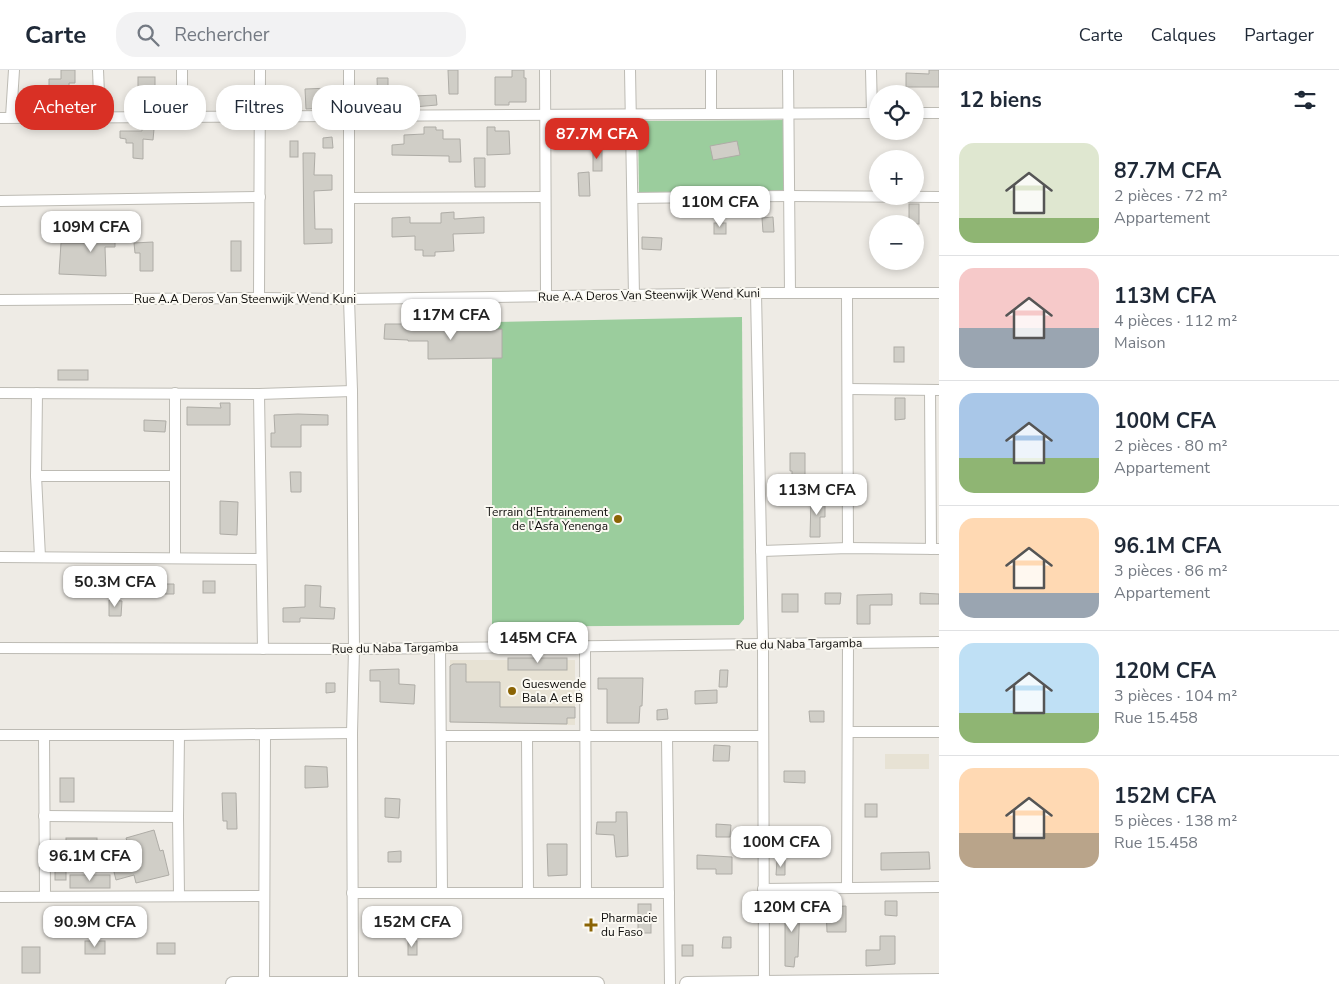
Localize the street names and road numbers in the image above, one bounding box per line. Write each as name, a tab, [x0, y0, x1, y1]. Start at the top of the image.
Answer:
street label: Rue A.A Deros Van Steenwijk Wend Kuni	[538, 285, 760, 305]
street label: Rue A.A Deros Van Steenwijk Wend Kuni	[134, 291, 356, 307]
street label: Rue du Naba Targamba	[736, 635, 862, 653]
street label: Rue du Naba Targamba	[332, 639, 458, 657]

